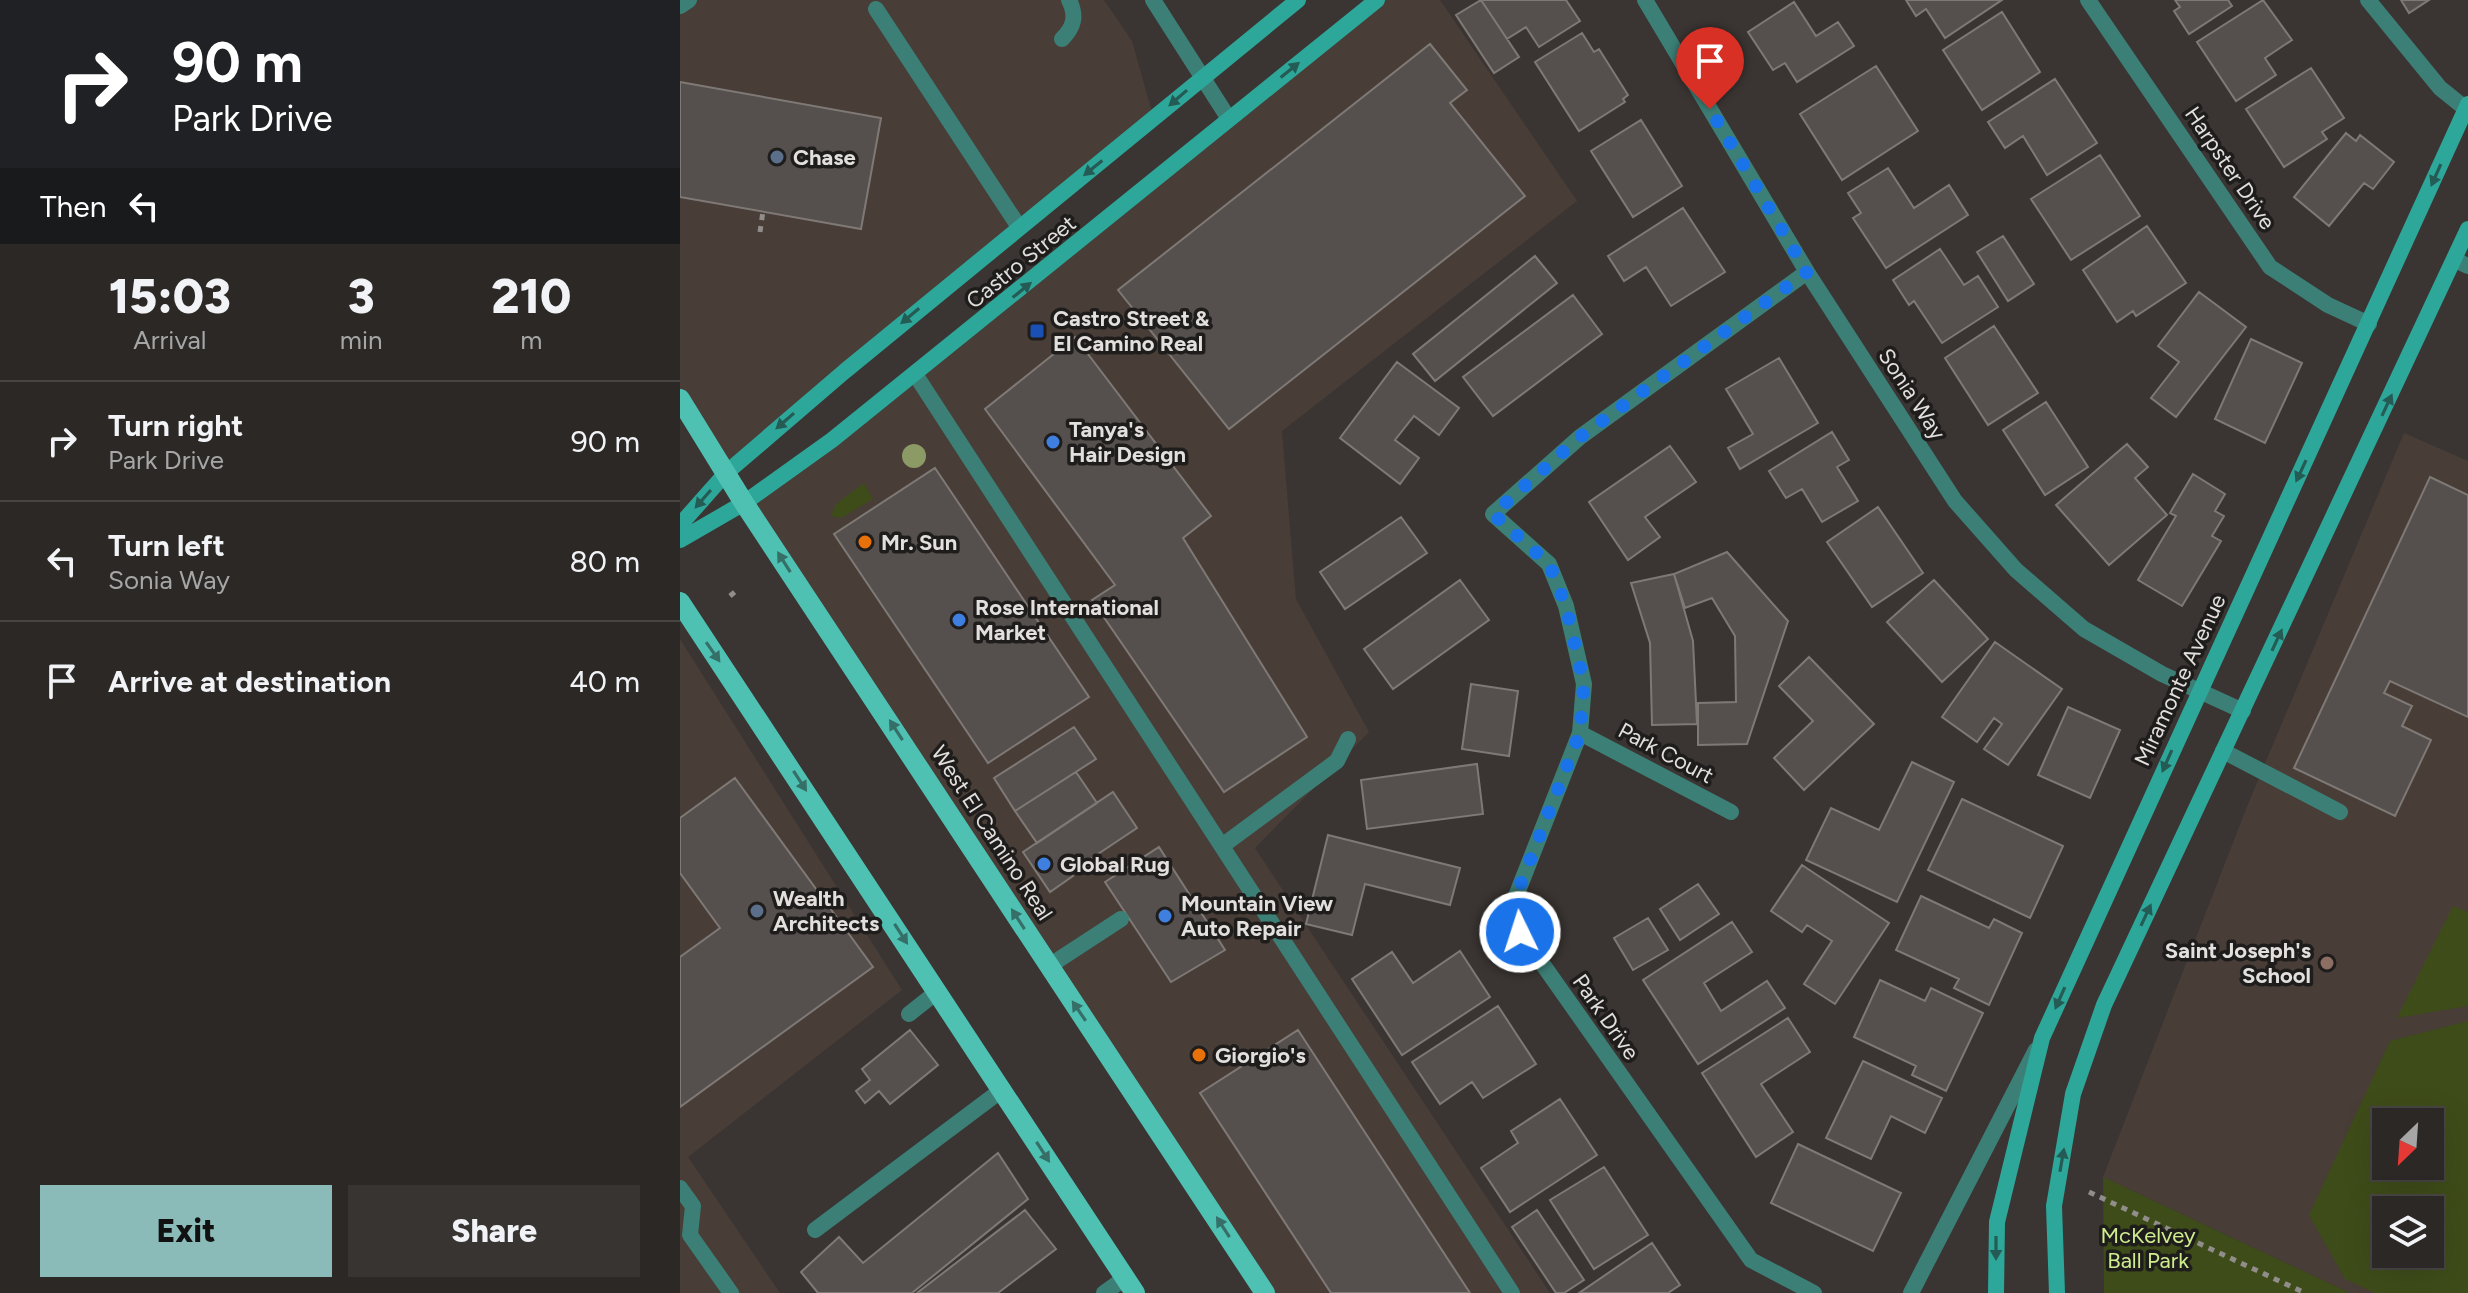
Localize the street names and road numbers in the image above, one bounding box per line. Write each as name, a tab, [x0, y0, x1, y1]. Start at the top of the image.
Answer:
street label: Harpster Drive	[2179, 101, 2281, 235]
street label: Castro Street	[961, 210, 1081, 314]
street label: Sonia Way	[1873, 343, 1952, 445]
street label: Miramonte Avenue	[2128, 590, 2232, 770]
street label: Park Court	[1614, 717, 1718, 789]
street label: West El Camino Real	[925, 741, 1059, 925]
street label: Park Drive	[1567, 969, 1645, 1065]

